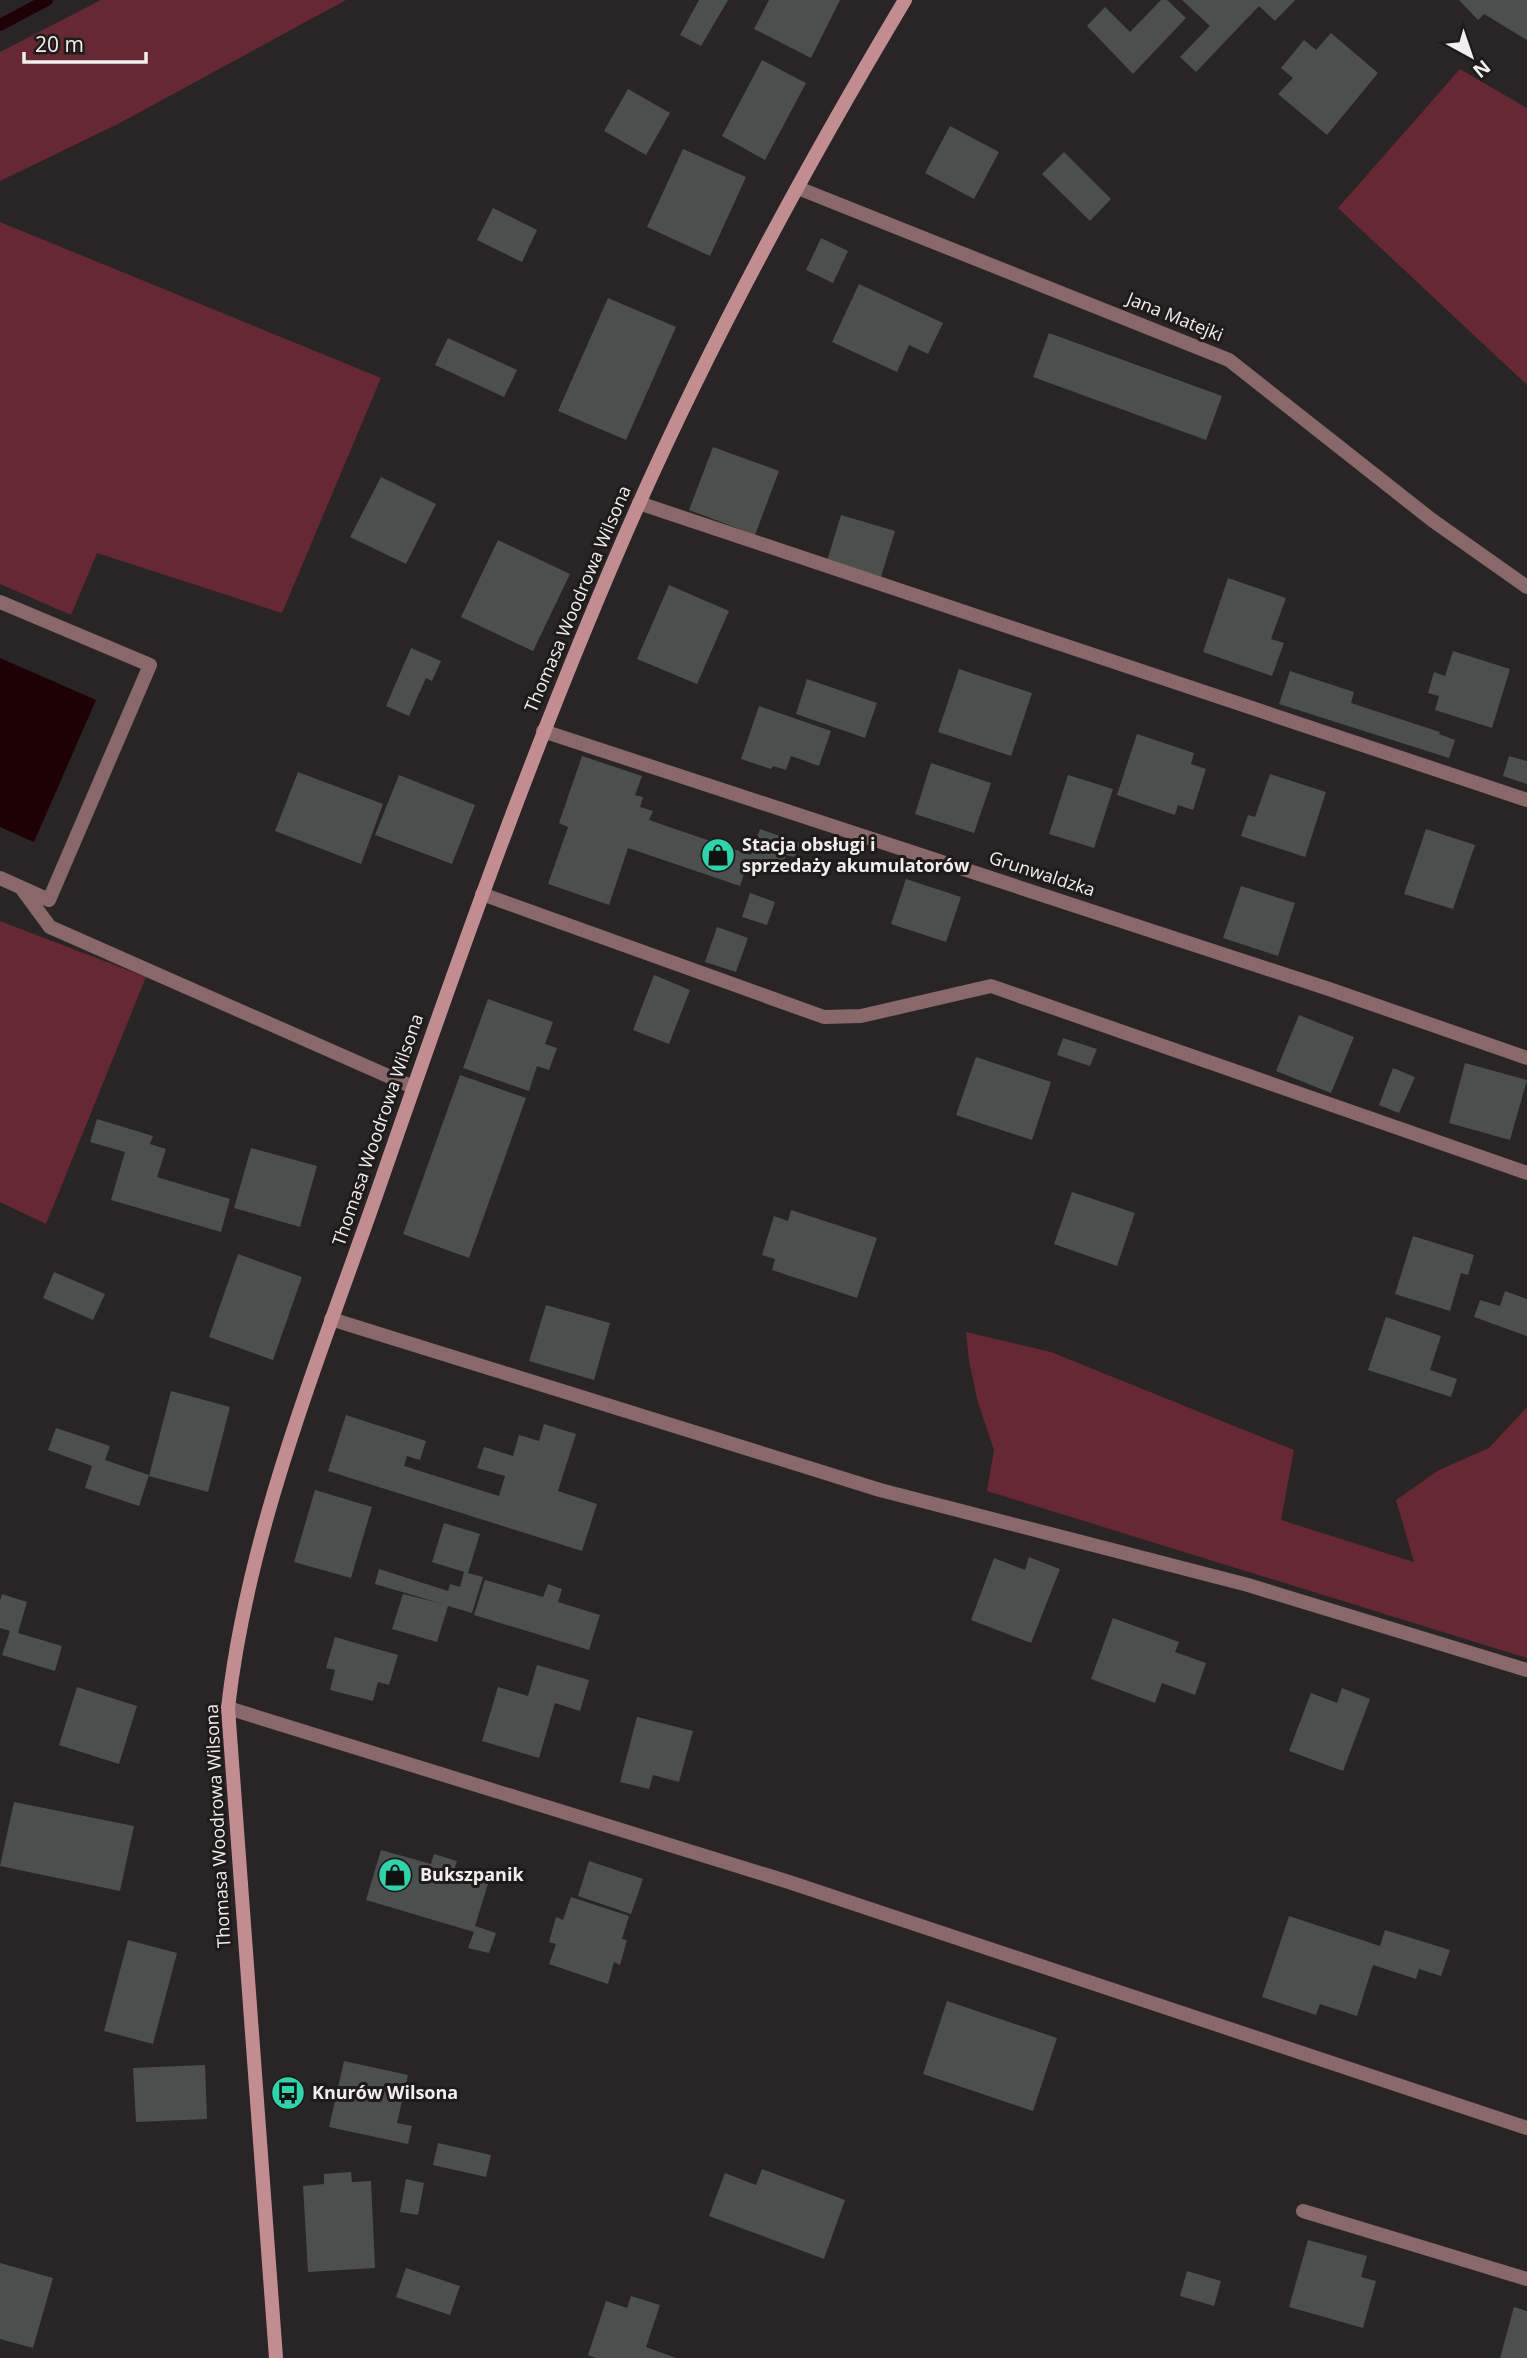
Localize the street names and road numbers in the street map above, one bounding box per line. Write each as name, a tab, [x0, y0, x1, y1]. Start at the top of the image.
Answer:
street label: Jana Matejki	[1122, 285, 1227, 346]
street label: Thomasa Woodrowa Wilsona	[518, 482, 636, 716]
street label: Grunwaldzka	[986, 845, 1098, 901]
street label: Thomasa Woodrowa Wilsona	[326, 1010, 428, 1249]
street label: Thomasa Woodrowa Wilsona	[199, 1704, 235, 1948]

